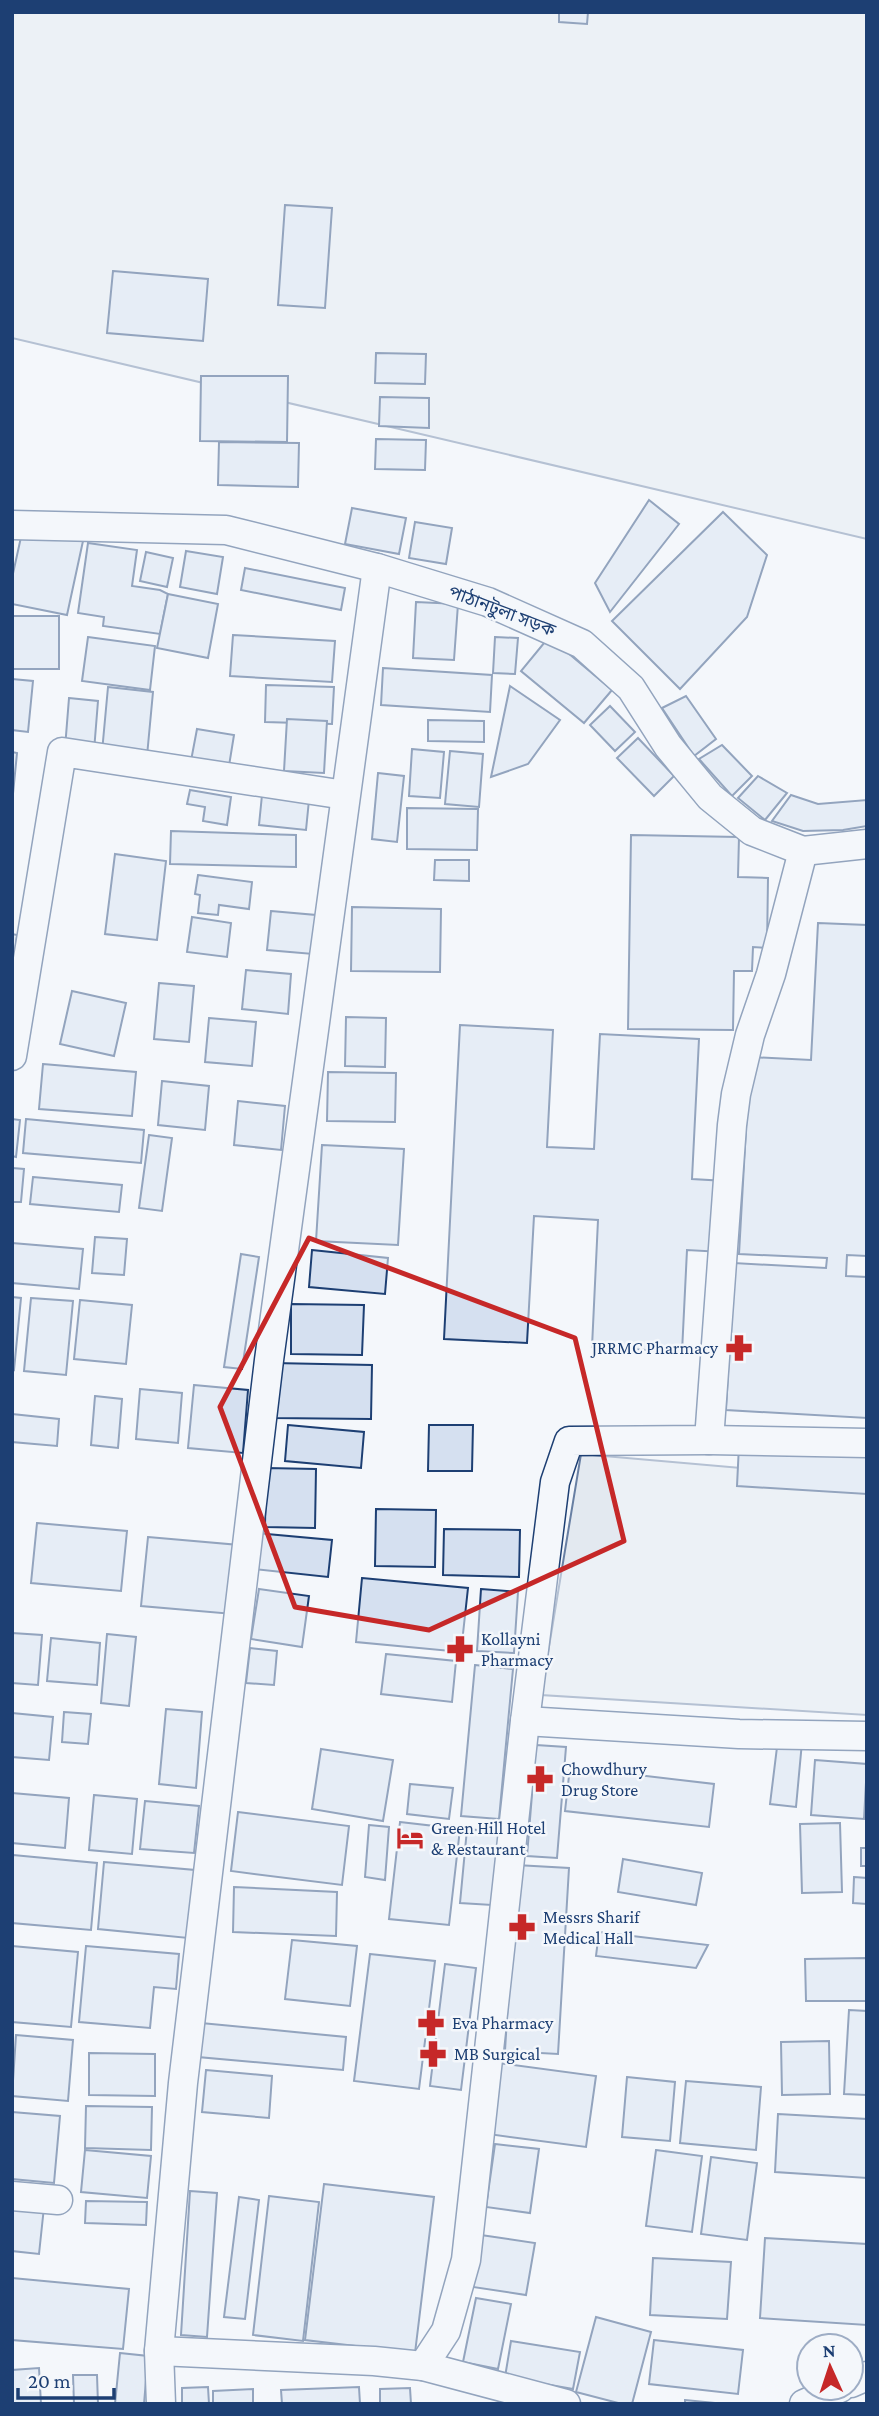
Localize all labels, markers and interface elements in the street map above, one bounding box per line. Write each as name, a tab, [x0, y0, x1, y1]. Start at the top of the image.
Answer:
street label: পাঠানটুলা সড়ক	[445, 581, 559, 642]
pharmacy icon: JRRMC Pharmacy	[724, 1333, 754, 1363]
place label: JRRMC Pharmacy	[590, 1338, 719, 1358]
place label: Kollayni Pharmacy	[481, 1629, 554, 1670]
pharmacy icon: Kollayni Pharmacy	[445, 1634, 475, 1664]
place label: Chowdhury Drug Store	[561, 1759, 647, 1800]
pharmacy icon: Chowdhury Drug Store	[525, 1764, 555, 1794]
place label: Green Hill Hotel & Restaurant	[431, 1818, 546, 1859]
hotel icon: Green Hill Hotel & Restaurant	[395, 1823, 425, 1853]
place label: Messrs Sharif Medical Hall	[543, 1907, 641, 1948]
pharmacy icon: Messrs Sharif Medical Hall	[507, 1912, 537, 1942]
pharmacy icon: Eva Pharmacy	[416, 2008, 446, 2038]
place label: Eva Pharmacy	[452, 2013, 554, 2033]
pharmacy icon: MB Surgical	[418, 2039, 448, 2069]
place label: MB Surgical	[454, 2044, 540, 2064]
north arrow	[795, 2332, 865, 2402]
text: N	[822, 2340, 836, 2361]
scale bar	[18, 2356, 114, 2400]
text: 20 m	[28, 2369, 71, 2393]

